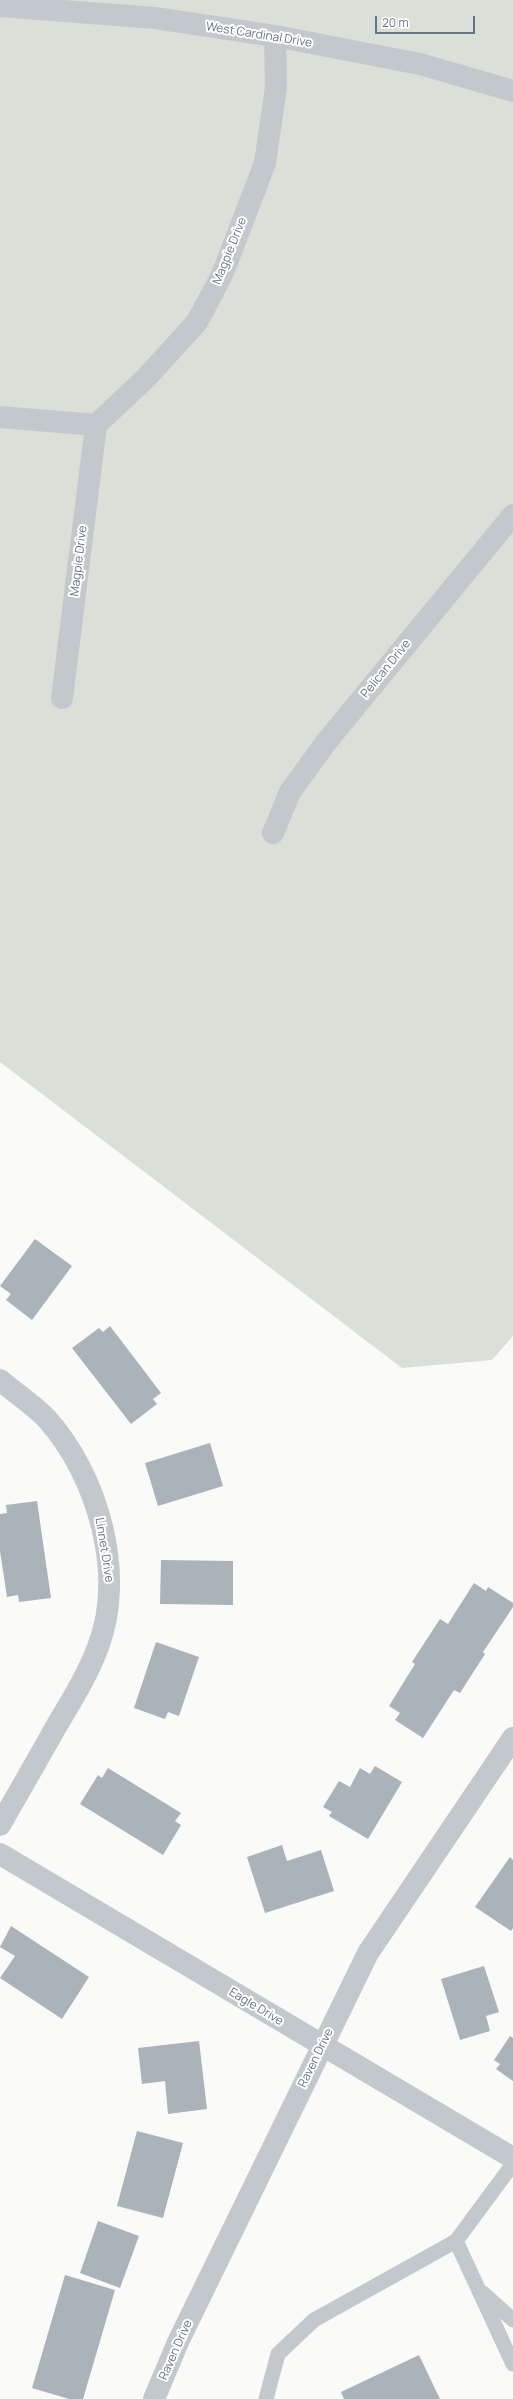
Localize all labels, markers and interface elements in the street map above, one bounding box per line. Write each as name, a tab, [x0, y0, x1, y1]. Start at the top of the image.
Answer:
scale bar	[377, 8, 477, 34]
text: 20 m	[382, 14, 409, 31]
street label: West Cardinal Drive	[205, 19, 313, 51]
street label: Magpie Drive	[210, 215, 250, 287]
street label: Magpie Drive	[68, 525, 90, 597]
street label: Pelican Drive	[358, 637, 414, 701]
street label: Linnet Drive	[92, 1517, 116, 1583]
street label: Eagle Drive	[226, 1985, 286, 2029]
street label: Raven Drive	[295, 2026, 337, 2090]
street label: Raven Drive	[156, 2318, 196, 2382]

